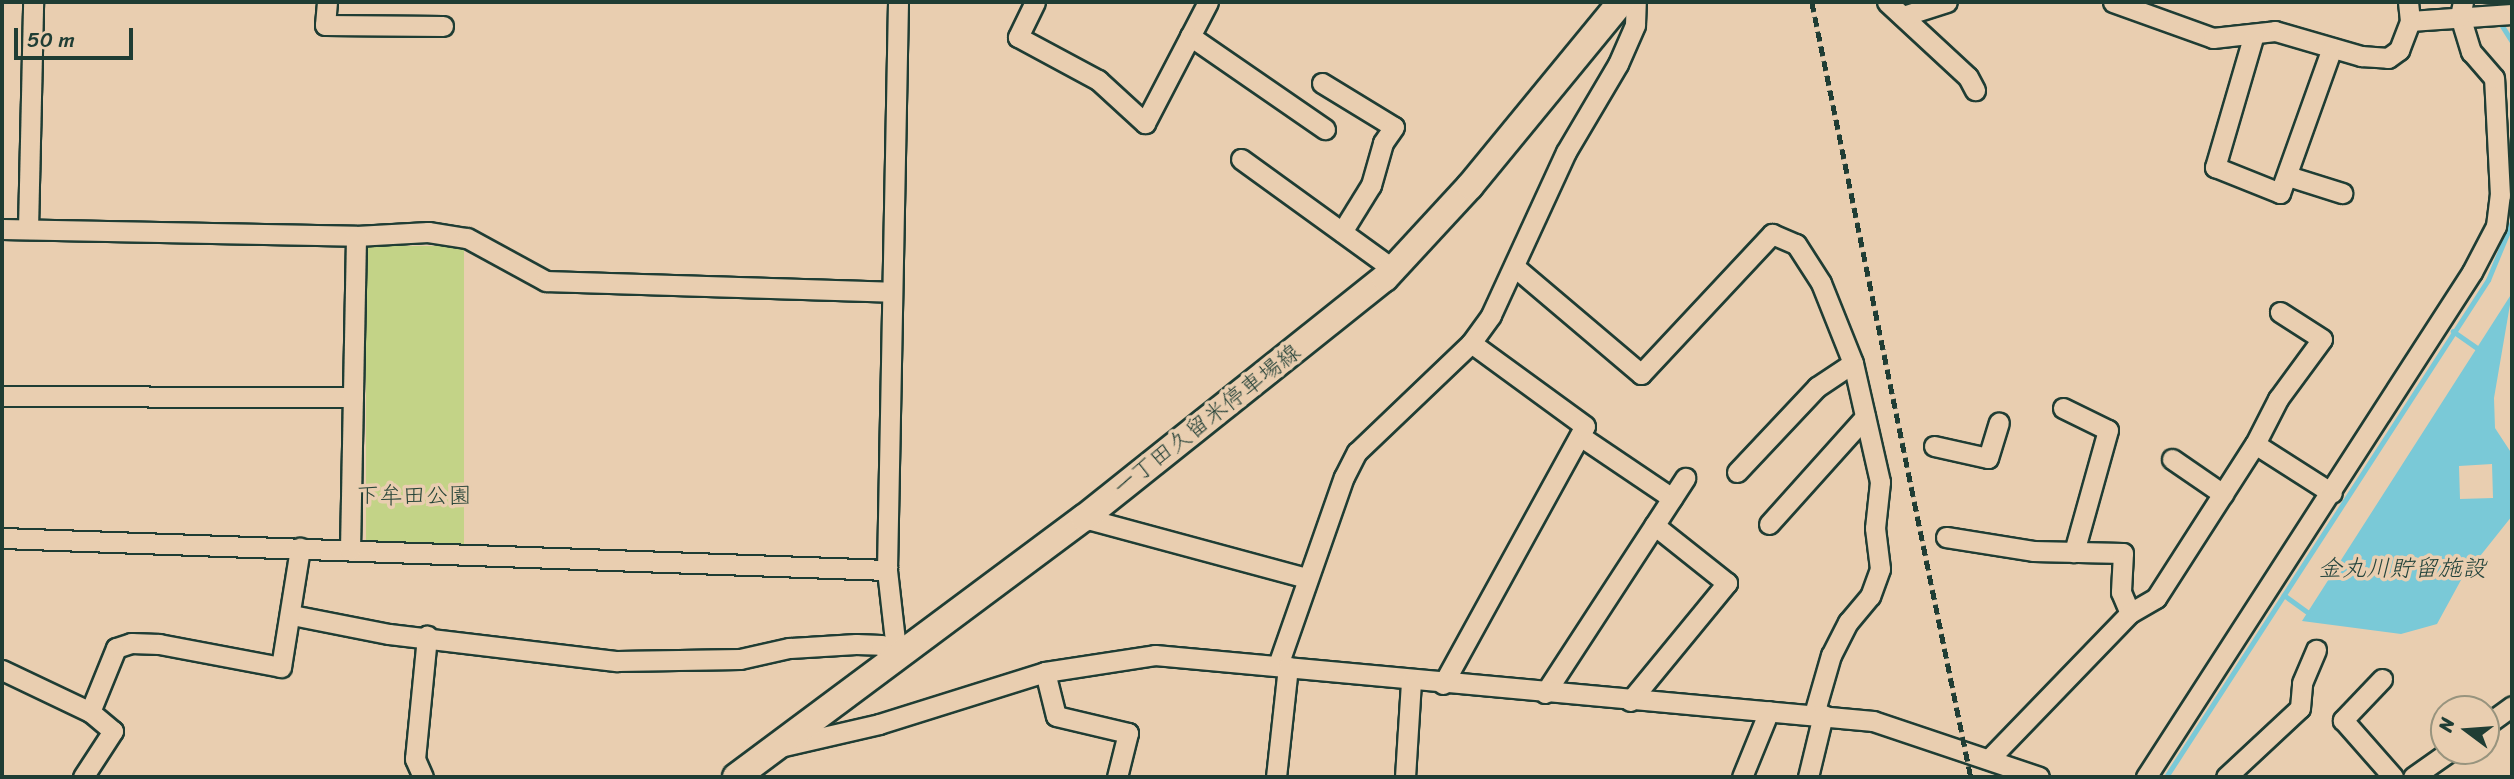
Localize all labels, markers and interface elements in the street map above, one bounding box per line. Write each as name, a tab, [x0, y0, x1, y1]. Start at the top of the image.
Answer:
scale bar	[18, 14, 136, 58]
text: 50 m	[27, 21, 75, 59]
street label: 一丁田久留米停車場線	[1108, 338, 1306, 502]
park label: 下牟田公園	[357, 482, 471, 510]
water label: 金丸川貯留施設	[2318, 555, 2486, 583]
north arrow	[2430, 695, 2500, 765]
text: N	[2429, 714, 2464, 736]

